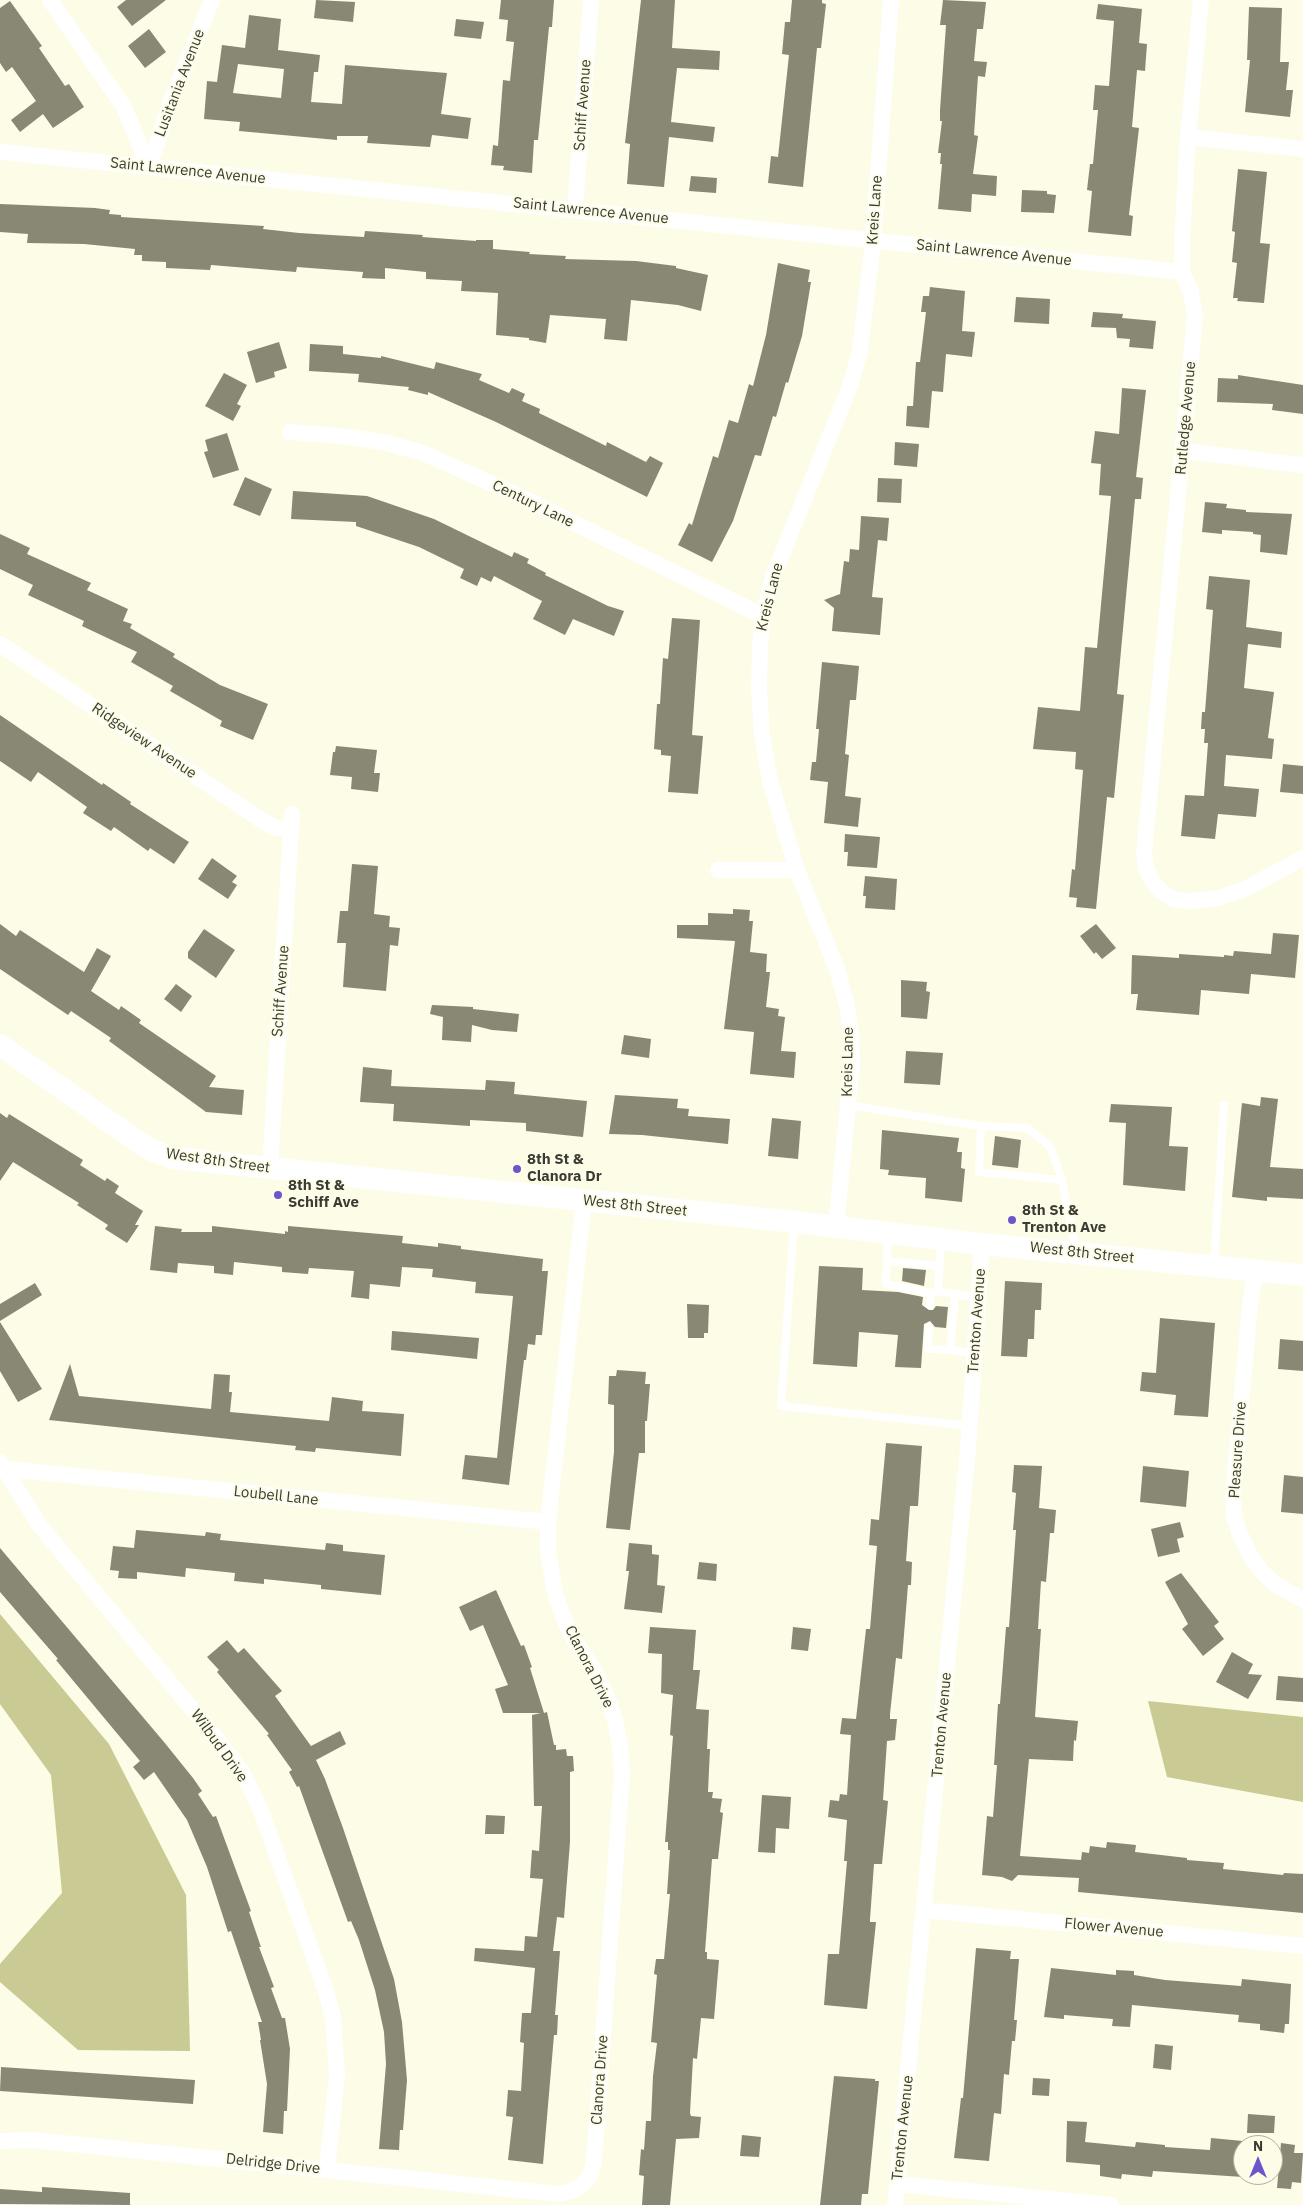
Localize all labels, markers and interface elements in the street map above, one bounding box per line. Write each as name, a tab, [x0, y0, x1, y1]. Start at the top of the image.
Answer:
street label: Lusitania Avenue	[151, 27, 209, 139]
street label: Schiff Avenue	[571, 59, 595, 151]
street label: Saint Lawrence Avenue	[109, 154, 267, 188]
street label: Kreis Lane	[864, 175, 886, 245]
street label: Saint Lawrence Avenue	[512, 194, 670, 228]
street label: Saint Lawrence Avenue	[915, 236, 1073, 270]
street label: Rutledge Avenue	[1172, 360, 1200, 476]
street label: Century Lane	[489, 476, 577, 532]
street label: Kreis Lane	[753, 561, 787, 633]
street label: Ridgeview Avenue	[88, 699, 200, 783]
street label: Schiff Avenue	[269, 945, 293, 1037]
street label: Kreis Lane	[838, 1027, 858, 1097]
street label: West 8th Street	[165, 1145, 271, 1177]
place label: 8th St & Clanora Dr	[527, 1151, 602, 1186]
marker: 8th St & Clanora Dr	[511, 1163, 523, 1175]
place label: 8th St & Schiff Ave	[288, 1177, 359, 1212]
marker: 8th St & Schiff Ave	[272, 1189, 284, 1201]
street label: West 8th Street	[582, 1192, 688, 1220]
place label: 8th St & Trenton Ave	[1022, 1202, 1106, 1237]
marker: 8th St & Trenton Ave	[1006, 1214, 1018, 1226]
street label: West 8th Street	[1029, 1239, 1135, 1267]
street label: Trenton Avenue	[964, 1268, 990, 1374]
street label: Pleasure Drive	[1226, 1401, 1250, 1499]
street label: Loubell Lane	[233, 1483, 319, 1509]
street label: Clanora Drive	[561, 1623, 617, 1711]
street label: Trenton Avenue	[928, 1671, 956, 1779]
street label: Wilbud Drive	[187, 1706, 251, 1786]
street label: Flower Avenue	[1064, 1915, 1164, 1941]
street label: Clanora Drive	[588, 2034, 612, 2126]
street label: Trenton Avenue	[889, 2074, 917, 2182]
north arrow	[1233, 2135, 1283, 2185]
text: N	[1253, 2137, 1263, 2155]
street label: Delridge Drive	[225, 2150, 321, 2178]

